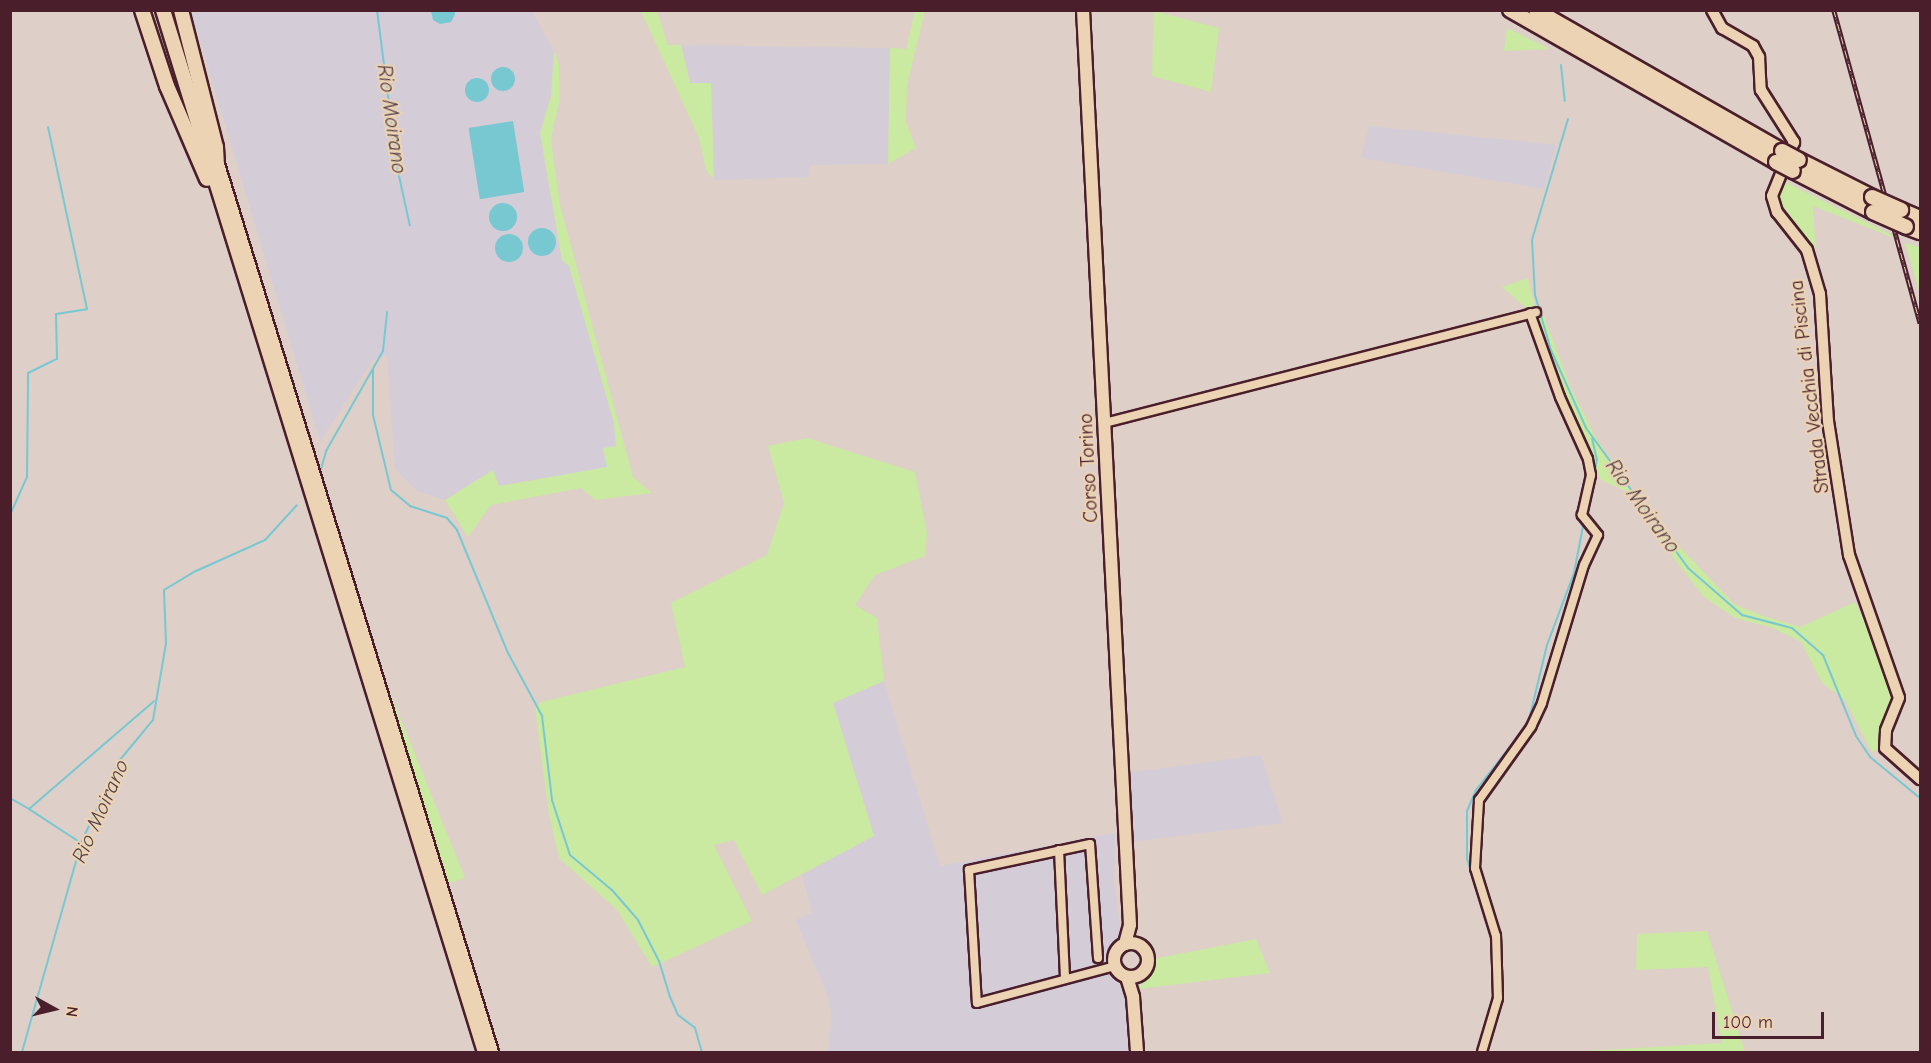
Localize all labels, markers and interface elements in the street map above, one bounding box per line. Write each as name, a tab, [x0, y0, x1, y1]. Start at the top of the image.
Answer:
water label: Rio Moirano	[372, 63, 412, 175]
street label: Strada Vecchia di Piscina	[1784, 279, 1834, 495]
street label: Corso Torino	[1073, 413, 1103, 523]
water label: Rio Moirano	[1600, 454, 1686, 558]
water label: Rio Moirano	[66, 756, 134, 866]
north arrow	[24, 979, 84, 1039]
scale bar	[1715, 1000, 1828, 1038]
text: N	[62, 1005, 81, 1018]
text: 100 m	[1723, 1012, 1773, 1033]

